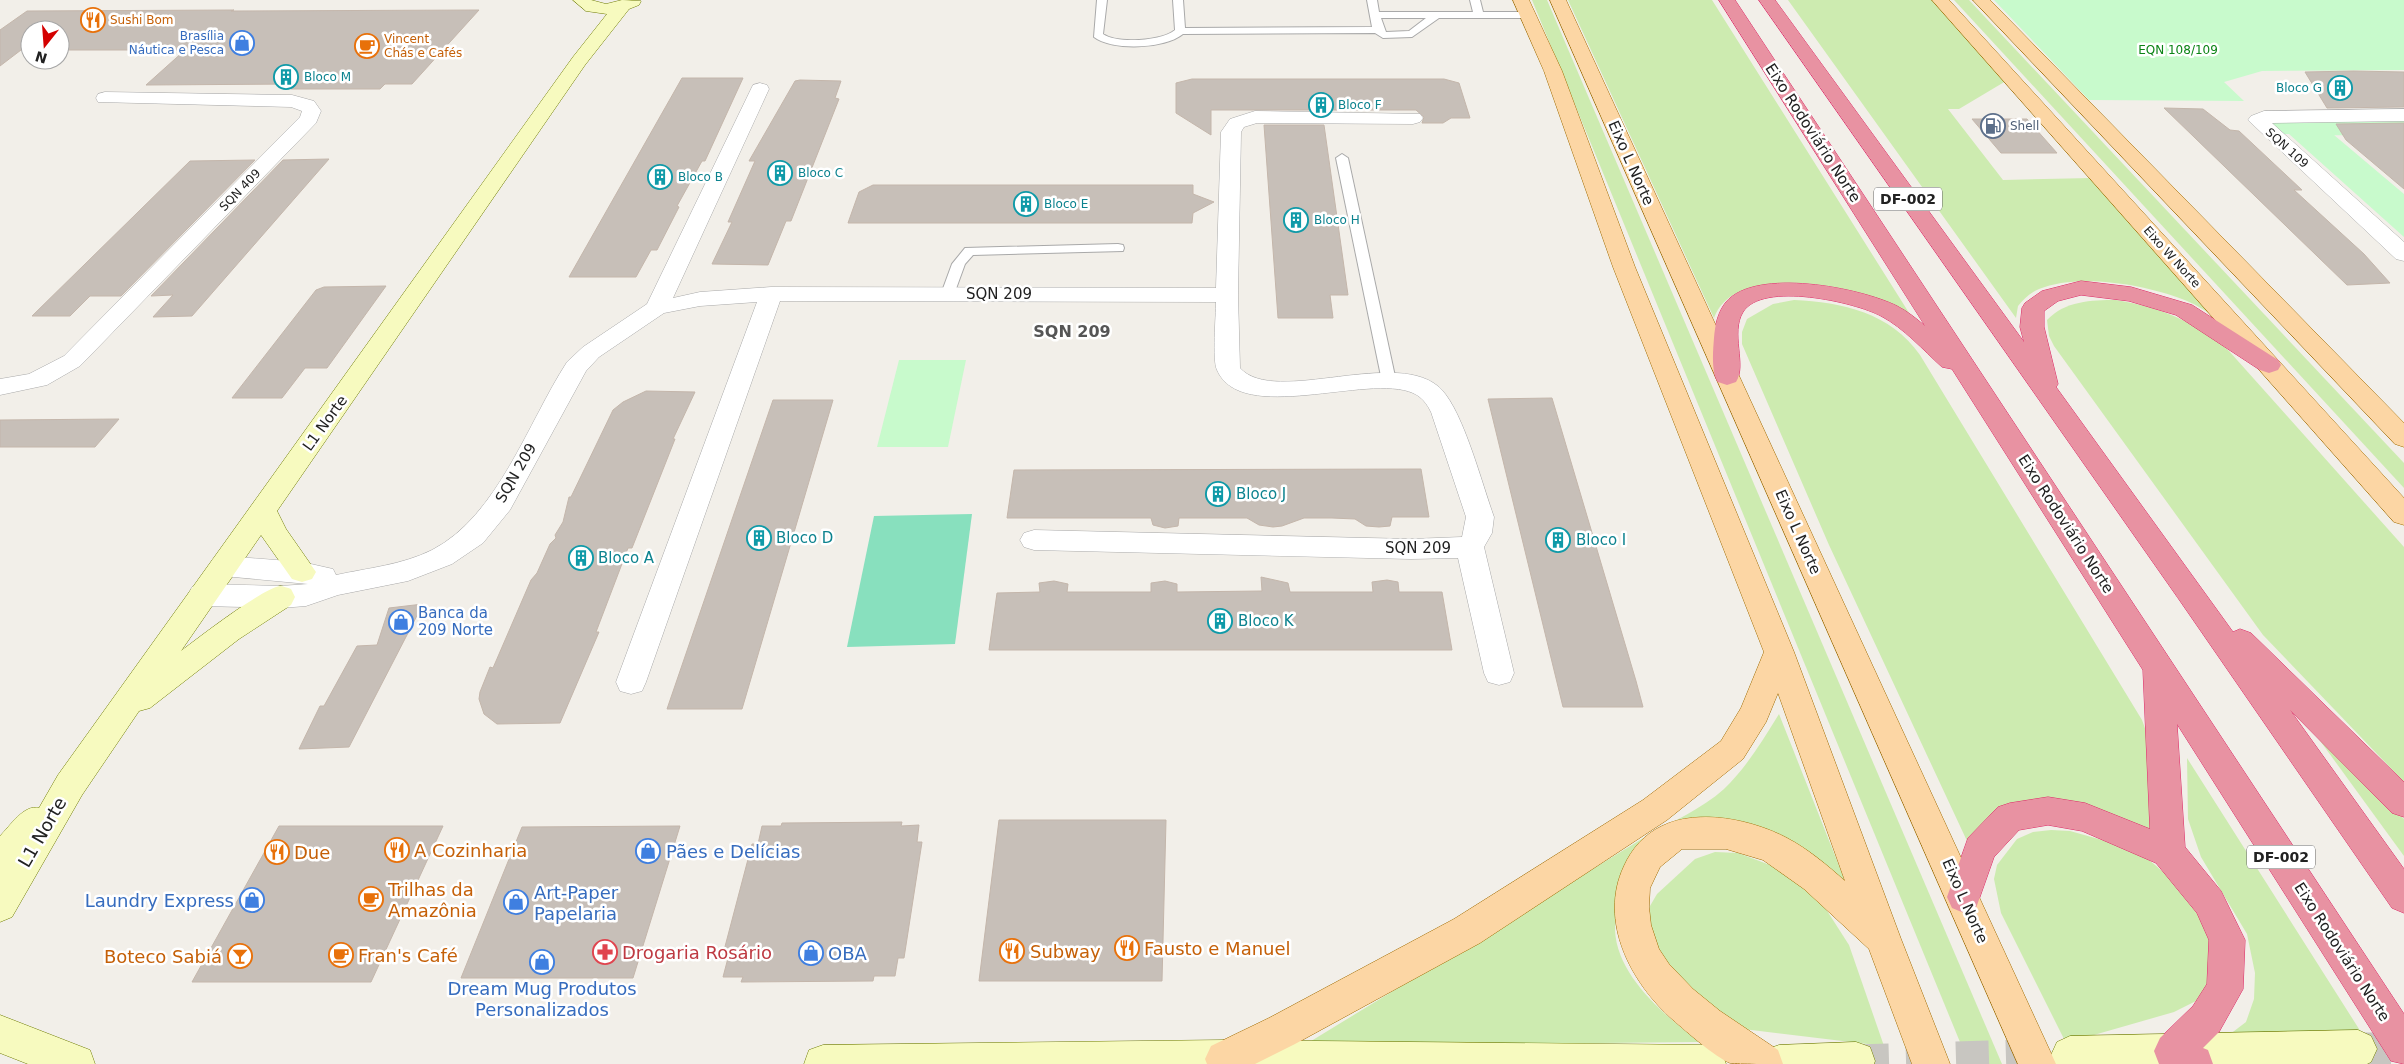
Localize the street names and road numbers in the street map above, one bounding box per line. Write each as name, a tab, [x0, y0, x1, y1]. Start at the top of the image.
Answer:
street label: Eixo Rodoviário Norte	[1761, 60, 1865, 206]
street label: Eixo L Norte	[1604, 118, 1658, 208]
street label: SQN 109	[2263, 125, 2311, 171]
street label: SQN 409	[217, 166, 263, 214]
road number: DF-002	[1874, 188, 1942, 210]
street label: Eixo W Norte	[2141, 223, 2203, 291]
street label: SQN 209	[966, 285, 1032, 303]
street label: L1 Norte	[299, 392, 351, 454]
street label: SQN 209	[492, 440, 540, 506]
street label: Eixo Rodoviário Norte	[2014, 451, 2118, 597]
street label: Eixo L Norte	[1771, 487, 1825, 577]
street label: SQN 209	[1385, 539, 1451, 557]
street label: L1 Norte	[14, 793, 70, 871]
road number: DF-002	[2247, 846, 2315, 869]
street label: Eixo L Norte	[1938, 856, 1992, 946]
street label: Eixo Rodoviário Norte	[2290, 879, 2394, 1025]

